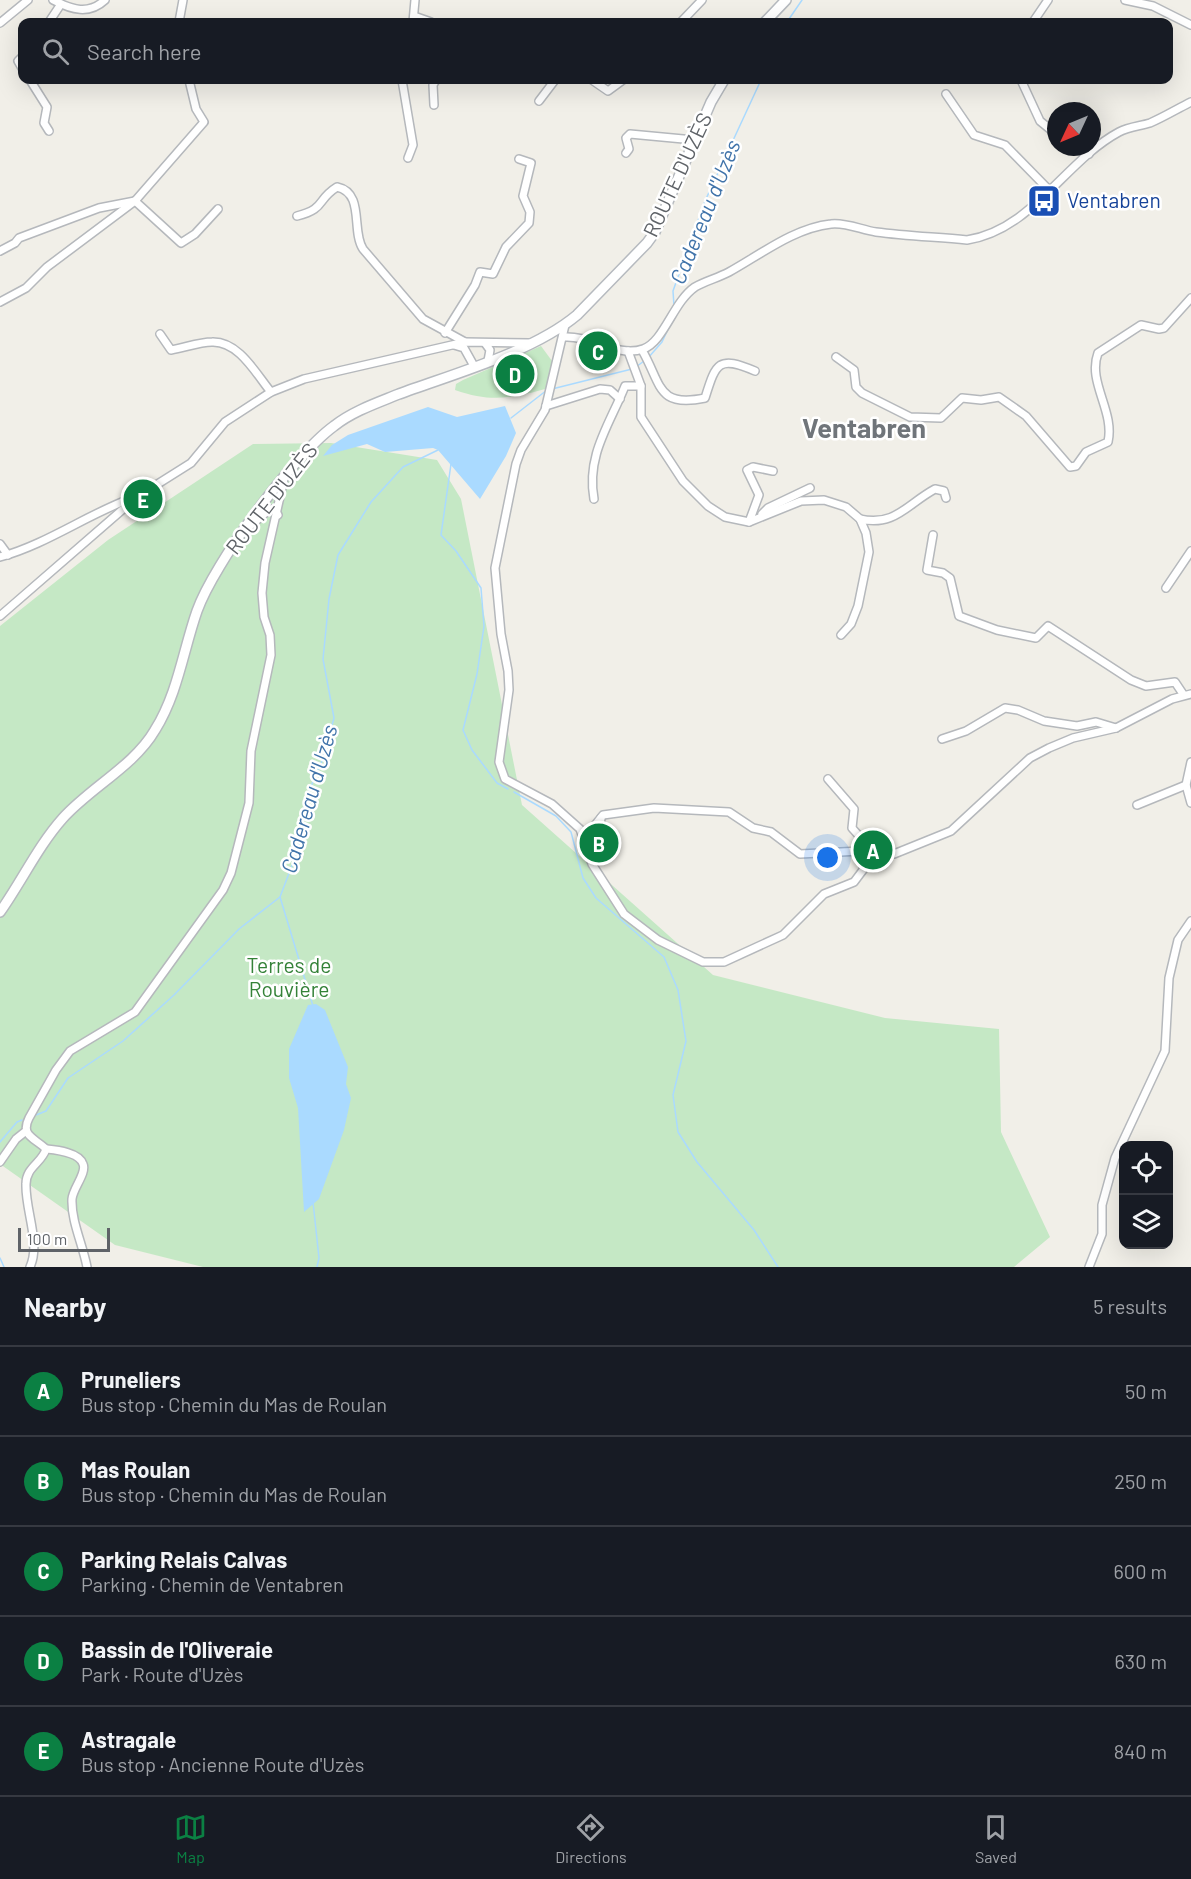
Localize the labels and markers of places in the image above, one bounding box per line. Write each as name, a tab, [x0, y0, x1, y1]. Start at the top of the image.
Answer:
bus stop icon: Ventabren	[1026, 183, 1062, 219]
place label: Ventabren	[1067, 187, 1161, 212]
pin: C	[578, 328, 618, 374]
pin: D	[496, 352, 534, 397]
pin: E	[124, 476, 162, 522]
pin: B	[580, 820, 618, 866]
pin: A	[854, 828, 892, 872]

